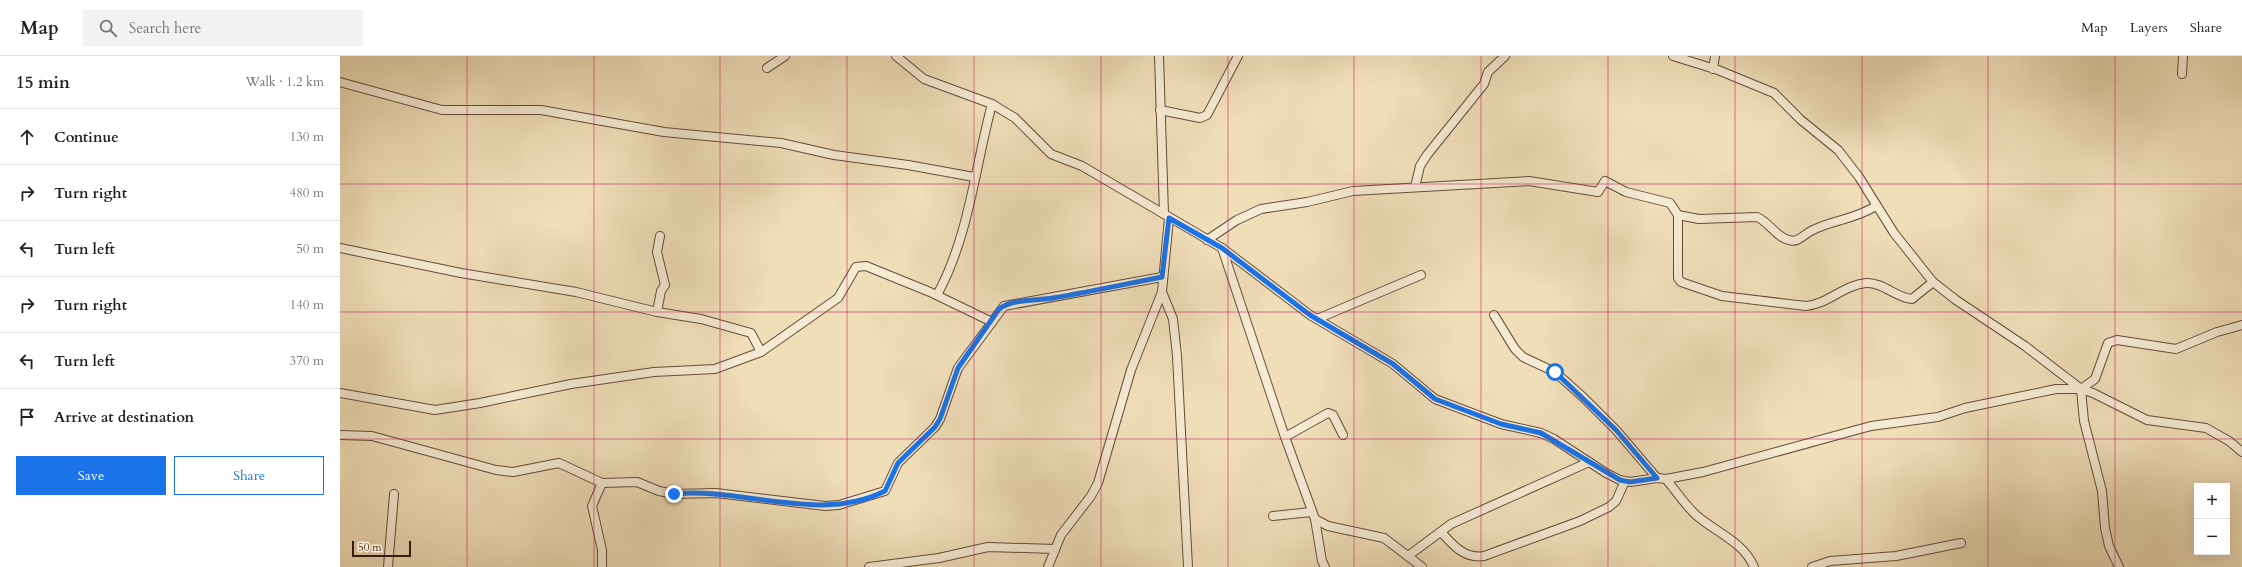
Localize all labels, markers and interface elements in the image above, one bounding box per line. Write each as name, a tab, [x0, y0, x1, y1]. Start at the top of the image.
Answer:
search box	[83, 10, 363, 46]
text: Map	[20, 15, 59, 41]
icon: search	[97, 17, 119, 39]
text: Search here	[129, 18, 201, 38]
text: Map	[2081, 18, 2108, 37]
text: Layers	[2130, 18, 2168, 37]
text: Share	[2190, 18, 2222, 37]
text: 15 min	[16, 71, 70, 94]
text: Walk · 1.2 km	[245, 73, 324, 91]
icon: ahead	[16, 126, 38, 148]
text: Continue	[54, 127, 119, 147]
text: 130 m	[290, 128, 324, 146]
icon: right	[16, 182, 38, 204]
text: Turn right	[54, 183, 127, 203]
text: 480 m	[290, 184, 324, 202]
icon: left	[16, 238, 38, 260]
text: Turn left	[54, 239, 115, 259]
text: 50 m	[296, 240, 324, 258]
icon: right	[16, 294, 38, 316]
text: Turn right	[54, 295, 127, 315]
text: 140 m	[290, 296, 324, 314]
icon: left	[16, 350, 38, 372]
text: Turn left	[54, 351, 115, 371]
text: 370 m	[290, 352, 324, 370]
route start	[1546, 363, 1564, 381]
icon: arrive	[16, 406, 38, 428]
text: Arrive at destination	[54, 407, 194, 427]
button: Save	[16, 456, 166, 495]
button: Share	[174, 456, 324, 495]
map controls	[2194, 483, 2230, 555]
button: +	[2194, 483, 2230, 519]
route end	[665, 485, 683, 503]
button: −	[2194, 519, 2230, 555]
scale bar	[352, 539, 411, 558]
text: 50 m	[358, 540, 382, 555]

